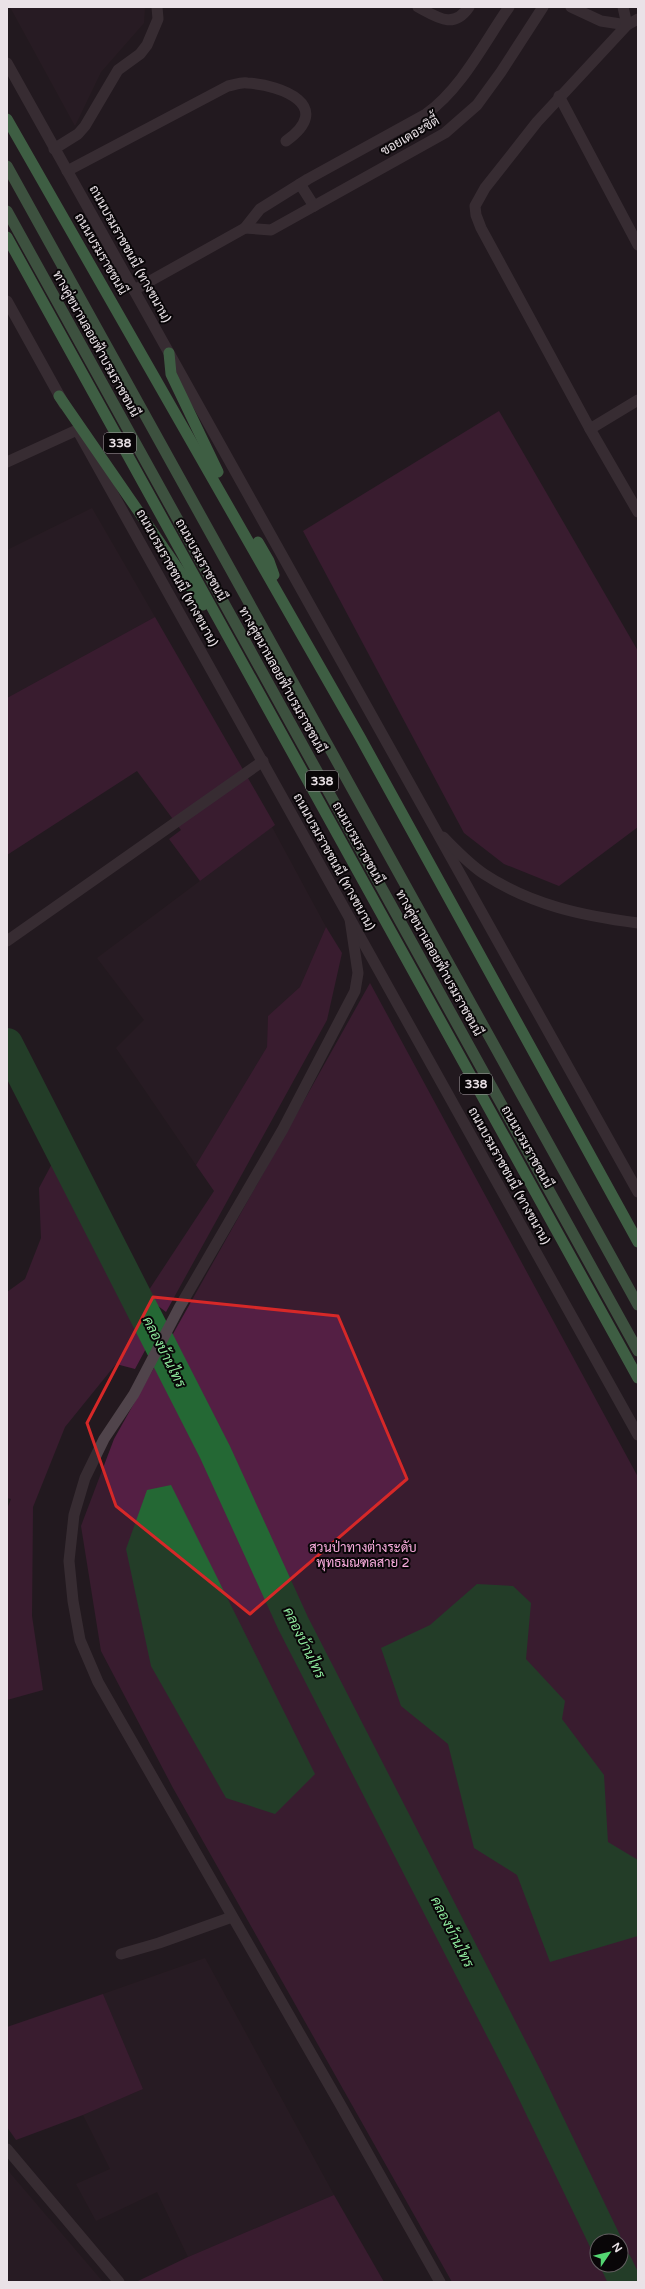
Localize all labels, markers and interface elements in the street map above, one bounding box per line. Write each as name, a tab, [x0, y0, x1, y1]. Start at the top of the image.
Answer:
street label: ซอยเดอะซิตี้	[375, 108, 443, 159]
street label: ถนนบรมราชชนนี (ทางขนาน)	[86, 182, 176, 325]
street label: ถนนบรมราชชนนี	[71, 209, 133, 298]
street label: ทางคู่ขนานลอยฟ้าบรมราชชนนี	[48, 267, 145, 421]
road number: 338	[104, 433, 136, 453]
street label: ถนนบรมราชชนนี (ทางขนาน)	[133, 506, 223, 649]
street label: ถนนบรมราชชนนี	[172, 515, 232, 604]
street label: ทางคู่ขนานลอยฟ้าบรมราชชนนี	[234, 603, 331, 757]
road number: 338	[306, 771, 338, 791]
street label: ถนนบรมราชชนนี (ทางขนาน)	[290, 790, 380, 933]
street label: ถนนบรมราชชนนี	[329, 798, 389, 887]
street label: ทางคู่ขนานลอยฟ้าบรมราชชนนี	[391, 886, 488, 1040]
road number: 338	[460, 1074, 492, 1094]
street label: ถนนบรมราชชนนี	[498, 1102, 558, 1191]
street label: ถนนบรมราชชนนี (ทางขนาน)	[465, 1104, 555, 1247]
water label: คลองบ้านไทร	[139, 1314, 190, 1391]
park label: สวนป่าทางต่างระดับ พุทธมณฑลสาย 2	[309, 1540, 417, 1572]
water label: คลองบ้านไทร	[279, 1605, 329, 1683]
water label: คลองบ้านไทร	[427, 1894, 478, 1971]
north arrow	[589, 2233, 629, 2273]
text: N	[609, 2240, 625, 2255]

